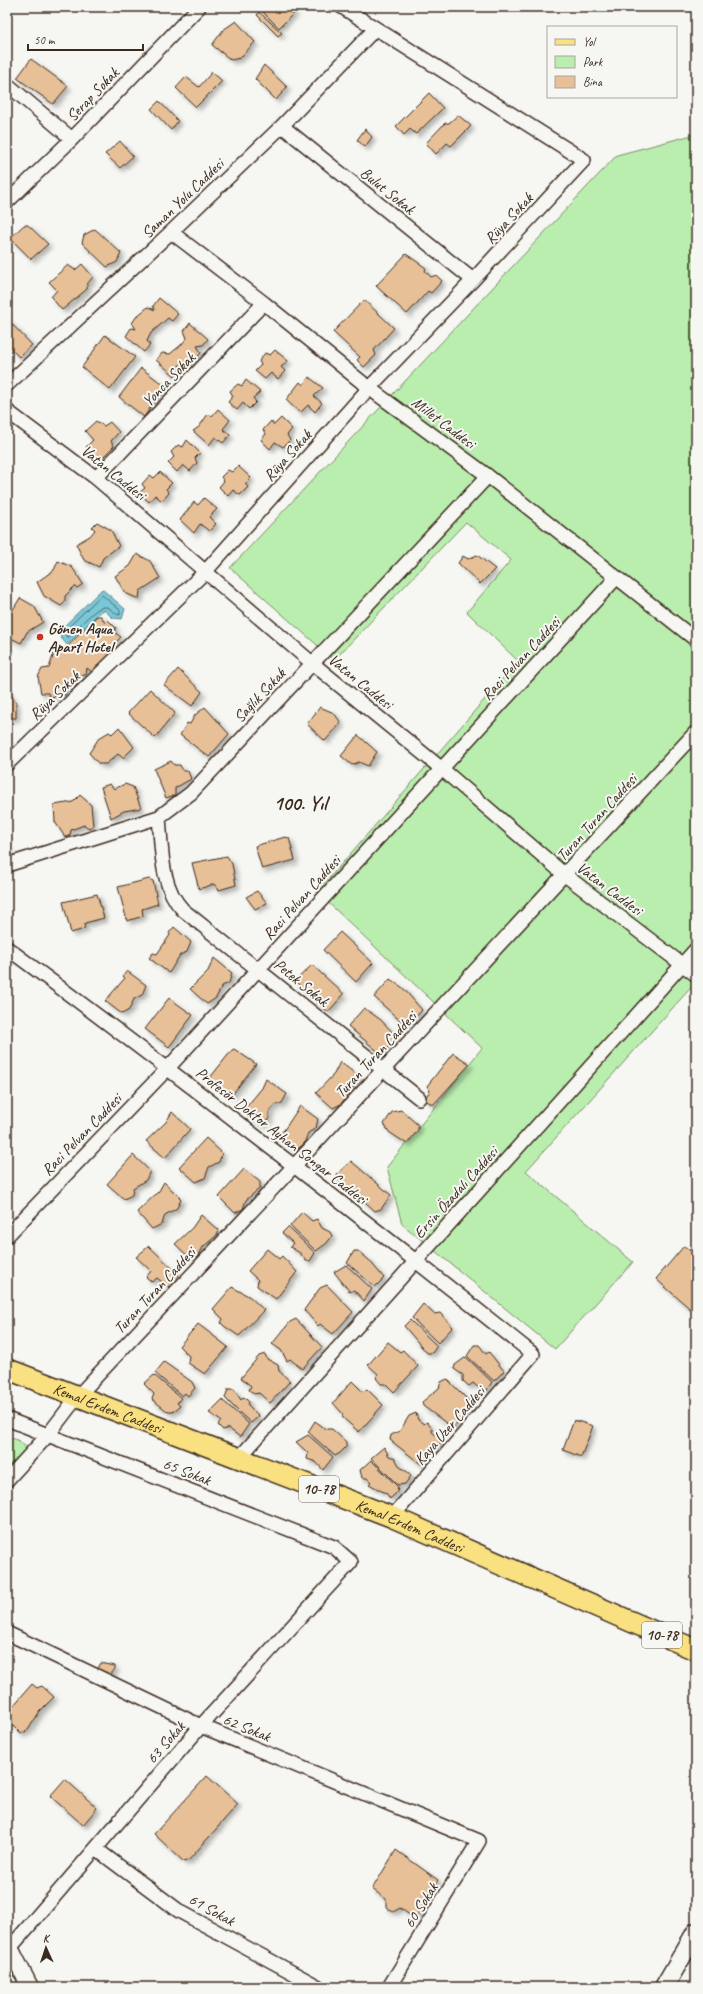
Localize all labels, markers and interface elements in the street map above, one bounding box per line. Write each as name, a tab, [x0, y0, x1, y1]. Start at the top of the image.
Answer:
scale bar	[28, 26, 143, 52]
legend	[547, 26, 677, 98]
text: 50 m	[34, 32, 56, 48]
text: Yol	[583, 34, 597, 50]
text: Park	[583, 54, 604, 70]
street label: Serap Sokak	[62, 63, 124, 126]
text: Bina	[583, 74, 603, 90]
street label: Saman Yolu Caddesi	[137, 153, 229, 243]
street label: Bulut Sokak	[356, 163, 420, 220]
street label: Rüya Sokak	[480, 188, 538, 248]
street label: Yonca Sokak	[138, 347, 200, 411]
street label: Millet Caddesi	[408, 392, 481, 454]
street label: Rüya Sokak	[259, 425, 317, 486]
street label: Vatan Caddesi	[77, 441, 151, 506]
street label: Raci Pelvan Caddesi	[477, 611, 566, 705]
place label: Gönen Aqua Apart Hotel	[48, 619, 116, 657]
marker: Gönen Aqua Apart Hotel	[35, 632, 45, 642]
street label: Vatan Caddesi	[324, 650, 398, 715]
street label: Sağlık Sokak	[230, 663, 291, 727]
street label: Rüya Sokak	[25, 666, 85, 725]
street label: Turan Turan Caddesi	[552, 768, 643, 866]
district label: 100. Yıl	[273, 791, 331, 816]
street label: Raci Pelvan Caddesi	[259, 850, 346, 944]
street label: Vatan Caddesi	[573, 858, 648, 921]
street label: Petek Sokak	[270, 955, 334, 1012]
street label: Turan Turan Caddesi	[330, 1006, 422, 1102]
street label: Profesör Doktor Ayhan Songar Caddesi	[192, 1063, 373, 1210]
street label: Raci Pelvan Caddesi	[37, 1088, 127, 1180]
street label: Ersin Özadalı Caddesi	[409, 1141, 504, 1243]
street label: Turan Turan Caddesi	[109, 1242, 201, 1338]
street label: Kemal Erdem Caddesi	[50, 1379, 166, 1439]
street label: Kaya Uzer Caddesi	[410, 1381, 491, 1469]
street label: 65 Sokak	[160, 1454, 214, 1491]
road number: 10-78	[299, 1476, 339, 1502]
street label: Kemal Erdem Caddesi	[353, 1495, 468, 1559]
road number: 10-78	[642, 1622, 682, 1648]
street label: 62 Sokak	[220, 1709, 274, 1747]
street label: 63 Sokak	[142, 1716, 190, 1768]
street label: 60 Sokak	[399, 1878, 443, 1932]
street label: 61 Sokak	[185, 1889, 239, 1931]
north arrow	[26, 1928, 66, 1968]
text: K	[42, 1931, 51, 1945]

